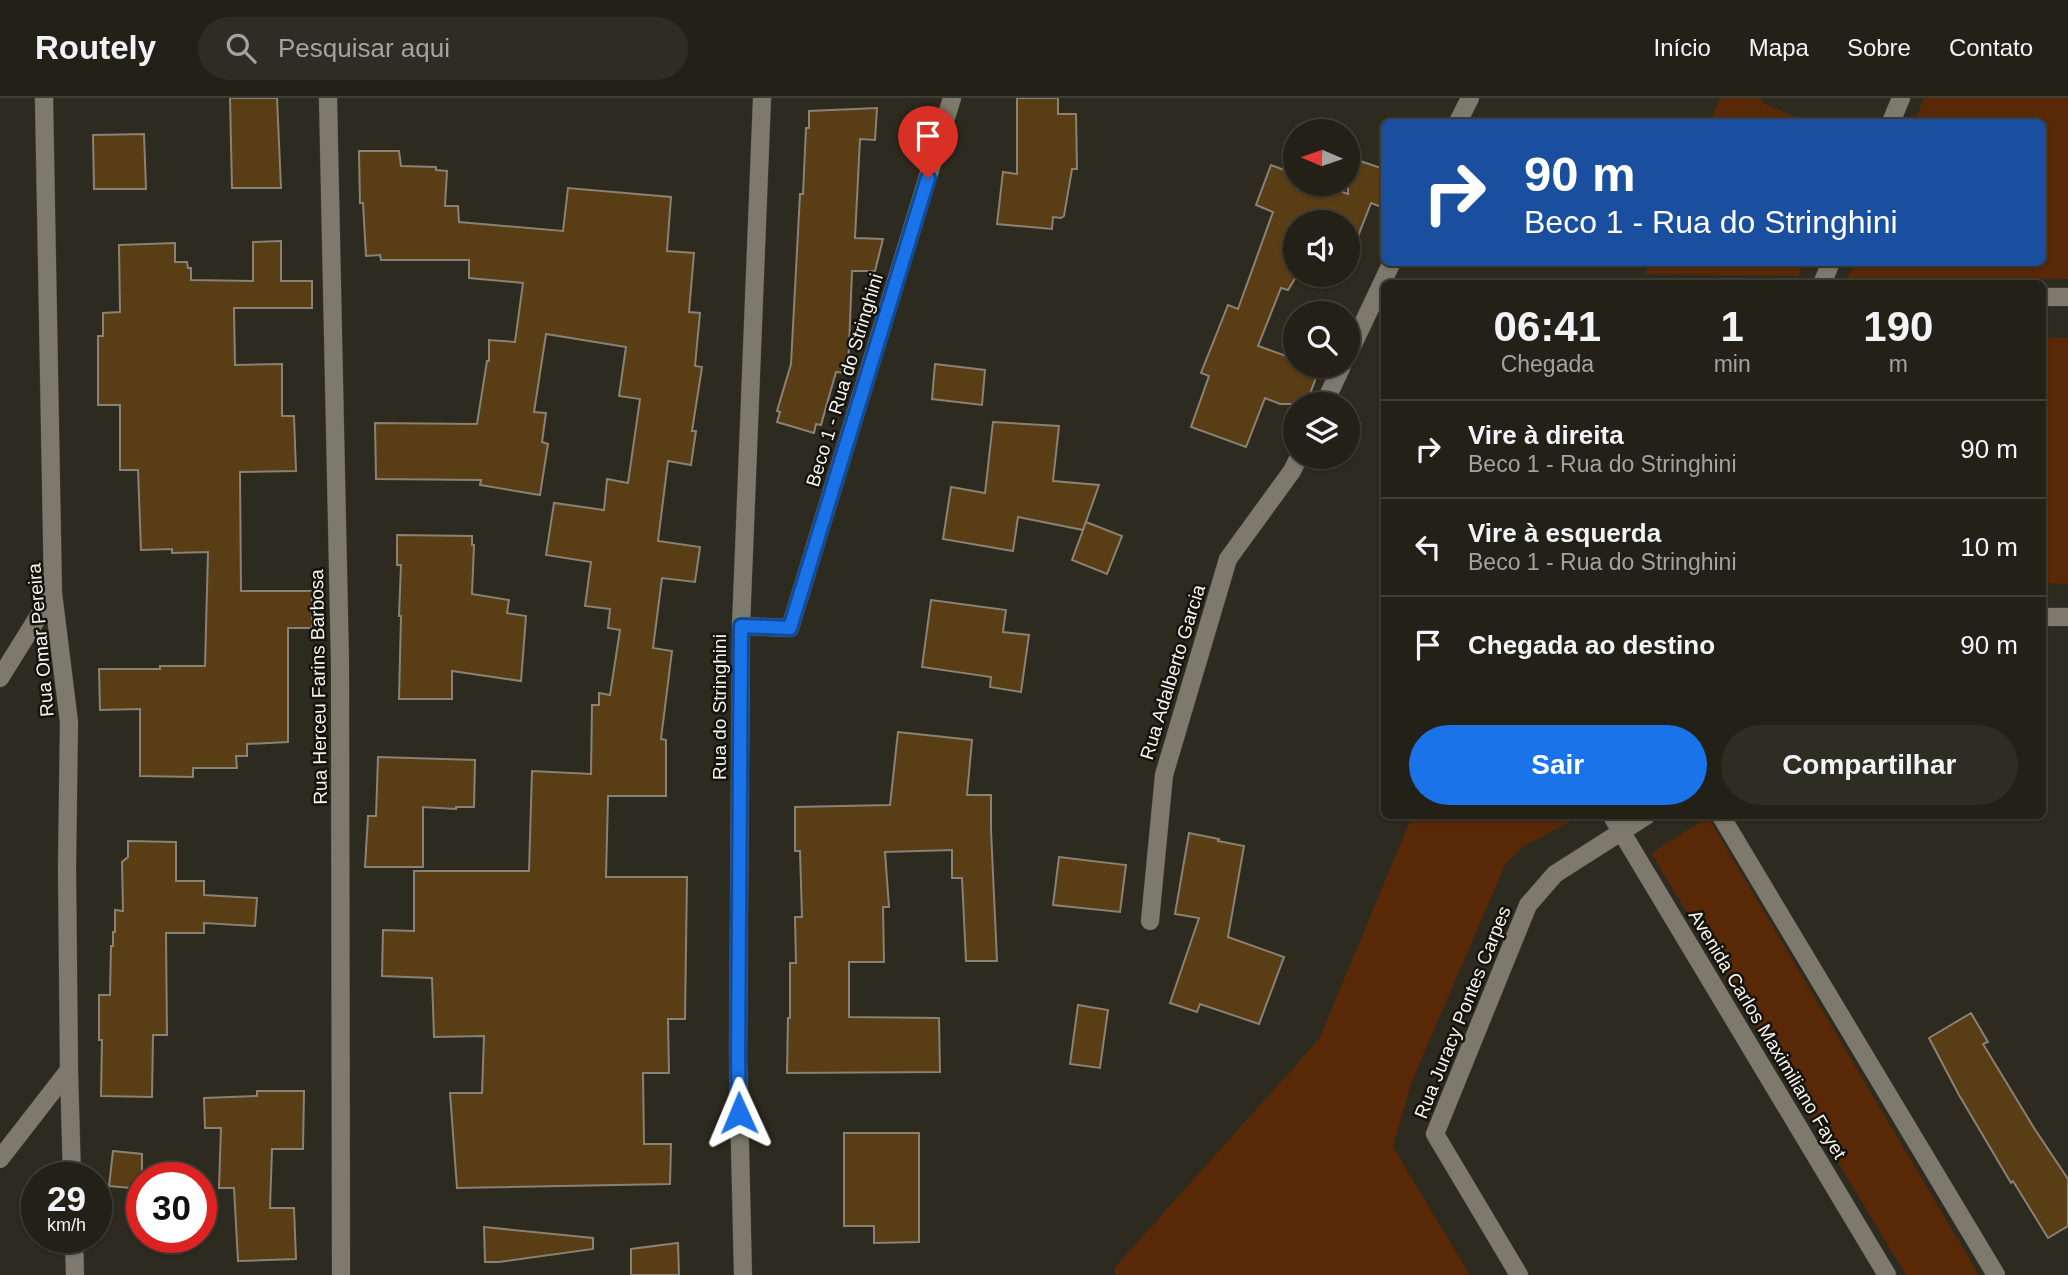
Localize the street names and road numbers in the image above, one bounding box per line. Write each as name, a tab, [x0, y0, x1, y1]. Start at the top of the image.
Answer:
street label: Beco 1 - Rua do Stringhini	[802, 271, 887, 489]
street label: Rua Omar Pereira	[23, 562, 58, 718]
street label: Rua Herceu Farins Barbosa	[306, 569, 331, 805]
street label: Rua Adalberto Garcia	[1136, 582, 1209, 762]
street label: Rua do Stringhini	[709, 634, 730, 780]
street label: Rua Juracy Pontes Carpes	[1410, 903, 1515, 1121]
street label: Avenida Carlos Maximiliano Fayet	[1685, 906, 1851, 1163]

